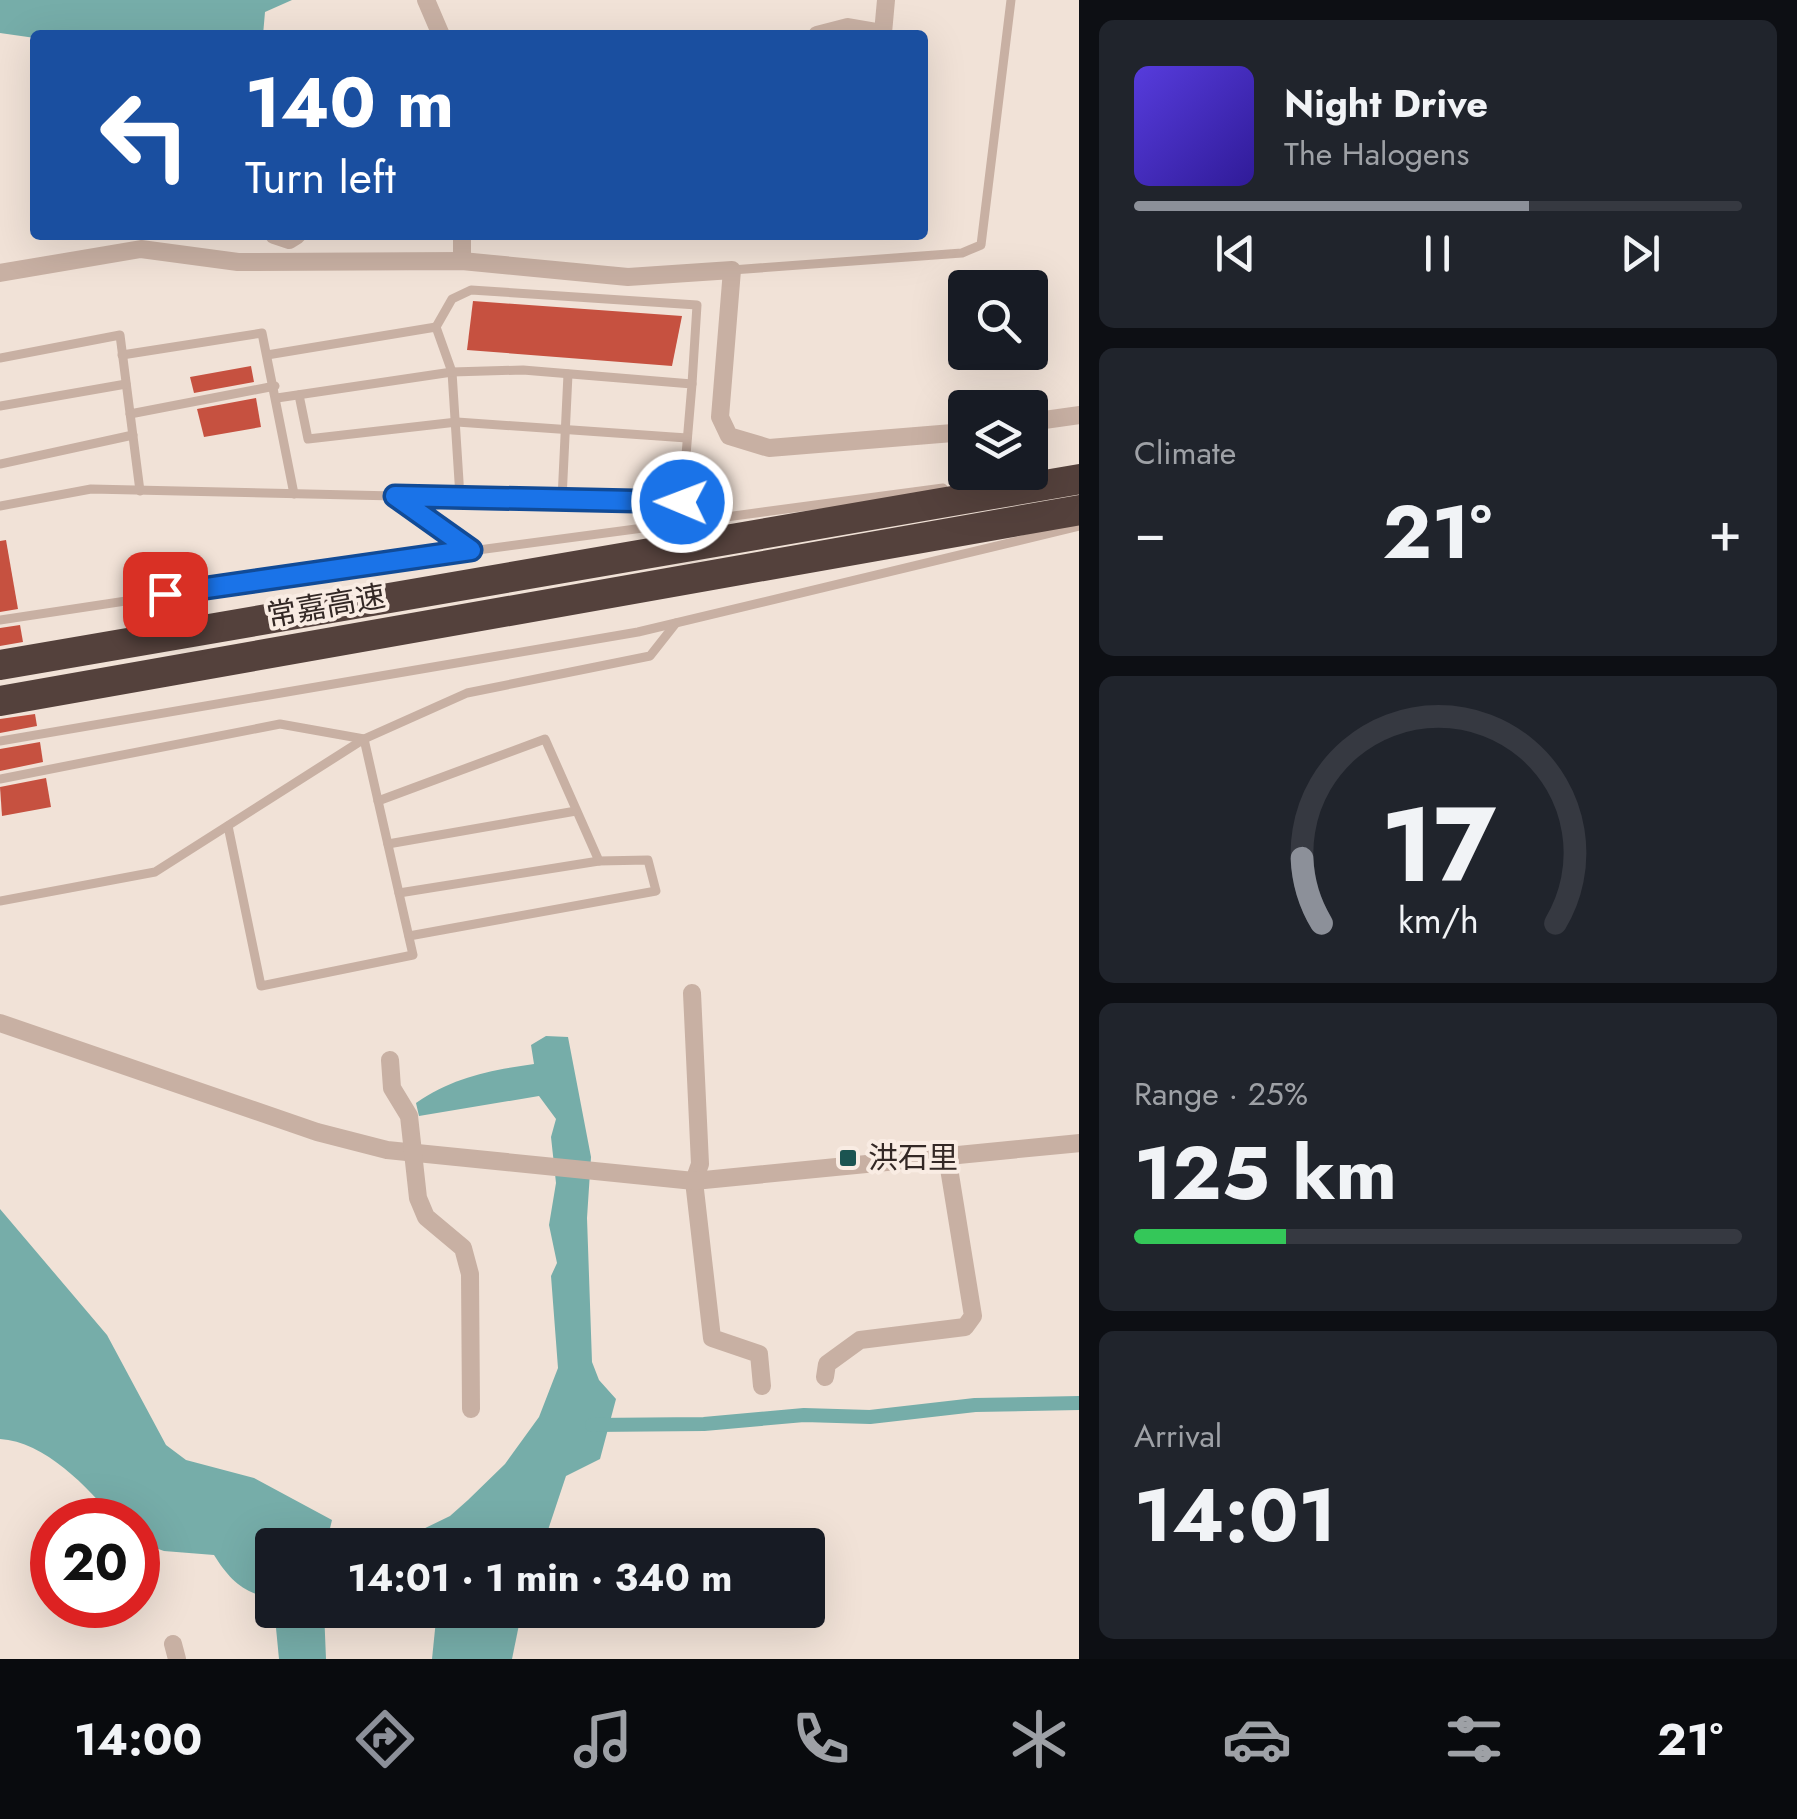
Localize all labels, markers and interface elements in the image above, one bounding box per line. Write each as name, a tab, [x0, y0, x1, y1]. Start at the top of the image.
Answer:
text: 140 m	[245, 52, 454, 153]
icon: left	[80, 70, 210, 200]
text: Night Drive	[1284, 76, 1488, 131]
text: The Halogens	[1284, 131, 1469, 177]
text: Turn left	[245, 145, 396, 210]
icon: previous	[1208, 226, 1263, 281]
icon: pause	[1410, 226, 1465, 281]
icon: next	[1613, 226, 1668, 281]
map controls	[948, 270, 1048, 490]
button: search	[948, 270, 1048, 370]
button: layers	[948, 390, 1048, 490]
text: Climate	[1134, 430, 1236, 476]
position arrow	[630, 450, 734, 554]
text: 21°	[1382, 478, 1492, 586]
text: −	[1134, 492, 1166, 572]
text: +	[1708, 492, 1742, 572]
pin	[123, 552, 208, 637]
icon: arrive	[138, 567, 193, 622]
street label: 常嘉高速	[263, 574, 389, 637]
text: 17	[1380, 770, 1496, 920]
text: km/h	[1398, 895, 1478, 946]
text: Range · 25%	[1134, 1071, 1308, 1117]
text: 125 km	[1134, 1119, 1397, 1227]
place label: 洪石里	[868, 1136, 958, 1179]
marker: 洪石里	[837, 1147, 859, 1169]
text: Arrival	[1134, 1413, 1222, 1459]
text: 14:01	[1134, 1461, 1337, 1569]
speed limit sign: 20	[30, 1498, 160, 1628]
text: 14:01 · 1 min · 340 m	[348, 1550, 732, 1605]
icon: directions	[350, 1704, 420, 1774]
icon: music	[568, 1704, 638, 1774]
icon: phone	[786, 1704, 856, 1774]
icon: climate	[1004, 1704, 1074, 1774]
icon: car	[1222, 1704, 1292, 1774]
icon: filters	[1439, 1704, 1509, 1774]
text: 14:00	[74, 1707, 202, 1772]
text: 21°	[1657, 1707, 1723, 1772]

